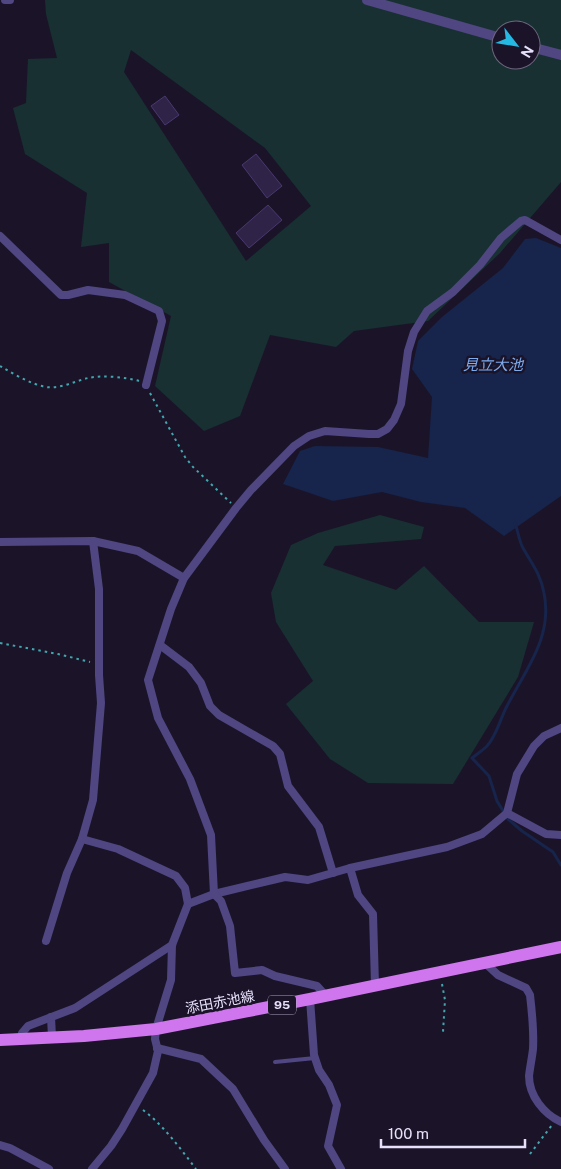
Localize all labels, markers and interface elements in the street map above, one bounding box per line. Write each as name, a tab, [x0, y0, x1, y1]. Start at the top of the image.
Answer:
north arrow	[491, 20, 541, 70]
text: N	[517, 43, 537, 61]
water label: 見立大池	[463, 356, 525, 373]
street label: 添田赤池線	[184, 987, 256, 1017]
road number: 95	[268, 996, 296, 1014]
scale bar	[381, 1116, 525, 1148]
text: 100 m	[388, 1125, 429, 1142]

